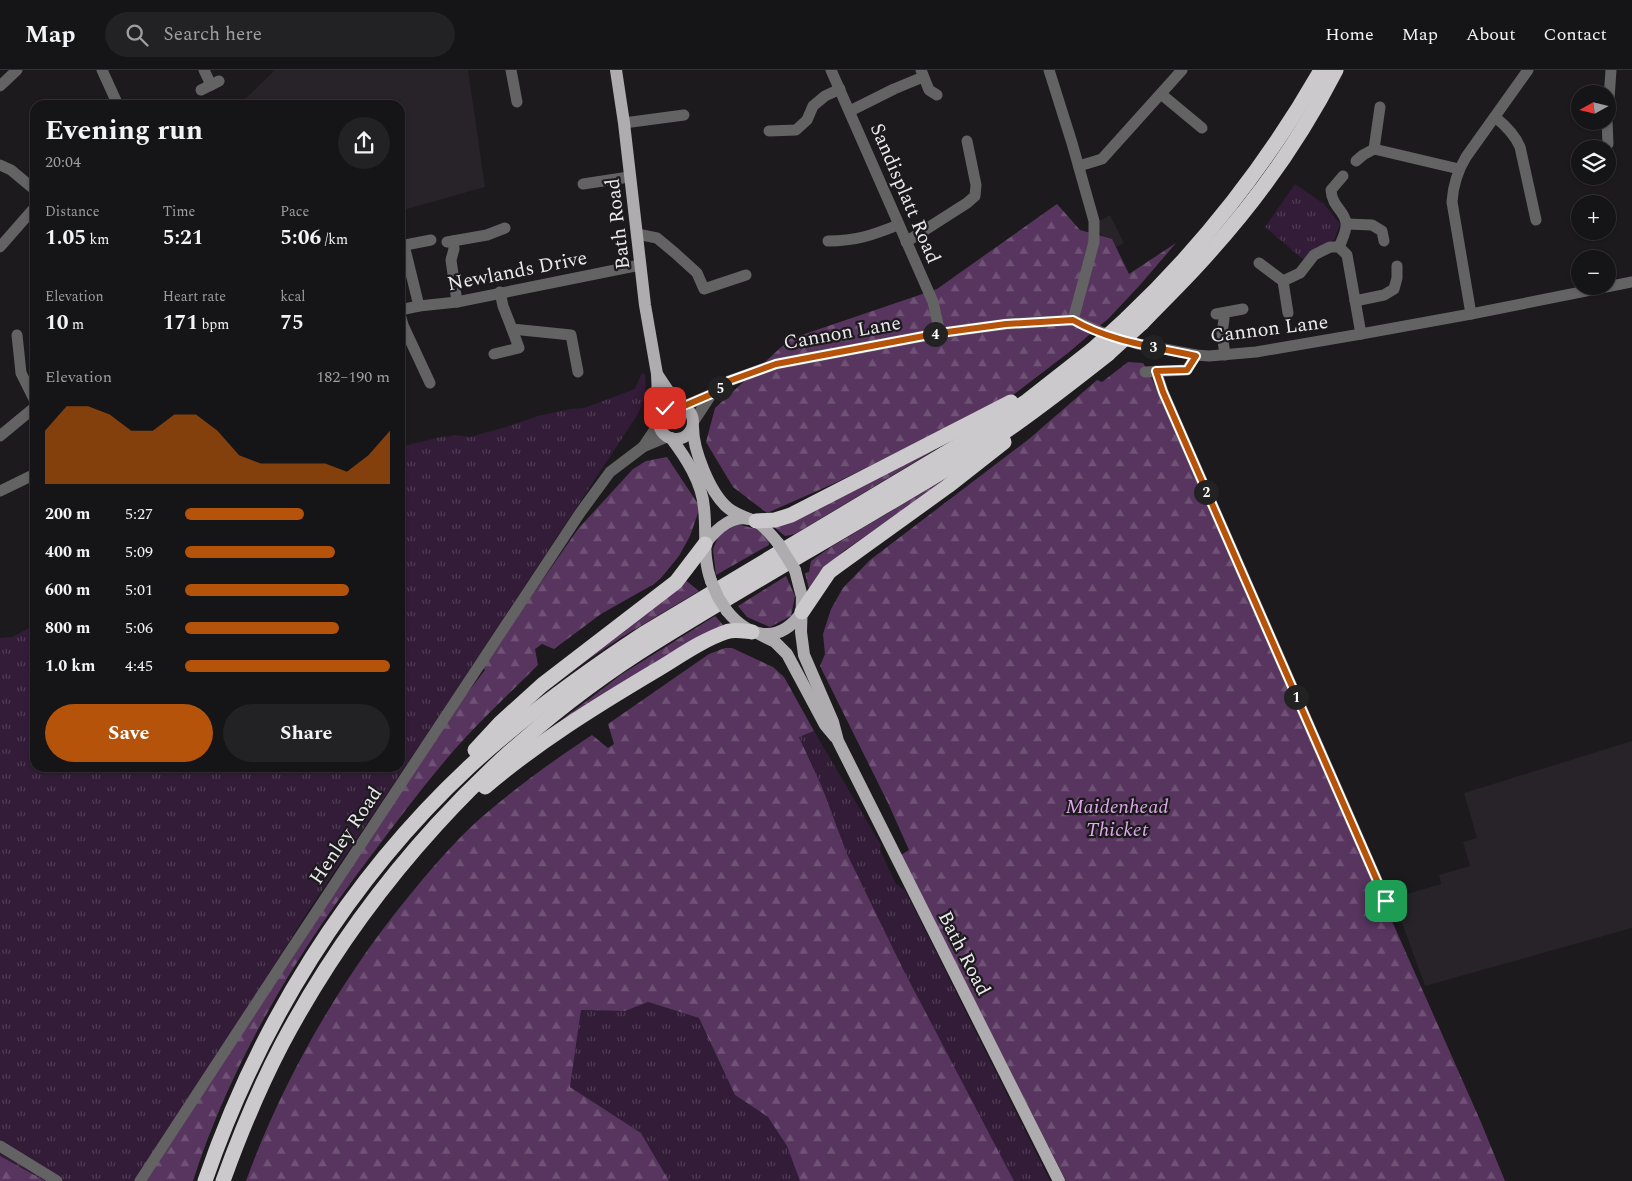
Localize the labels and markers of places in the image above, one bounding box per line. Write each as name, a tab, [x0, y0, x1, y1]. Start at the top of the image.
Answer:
pin: 4	[922, 322, 948, 346]
pin: 3	[1140, 334, 1166, 360]
pin: 5	[708, 376, 732, 400]
pin	[644, 387, 686, 429]
pin: 2	[1194, 480, 1218, 504]
pin: 1	[1284, 684, 1308, 710]
pin	[1365, 880, 1407, 922]

